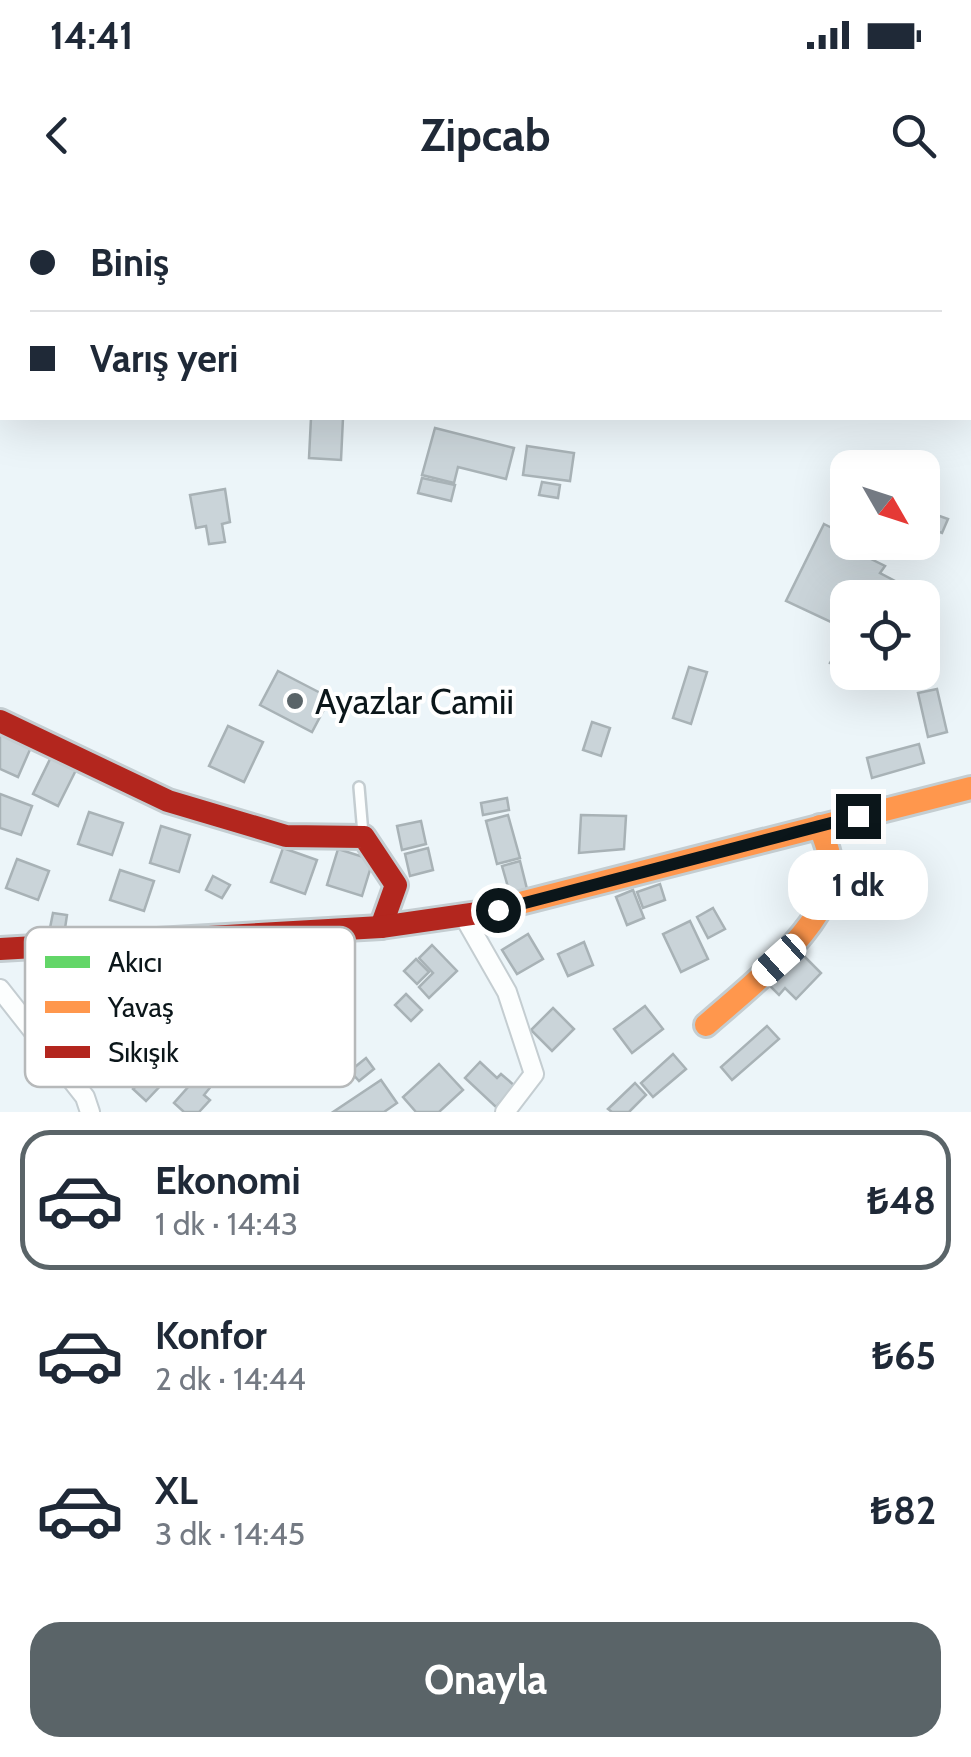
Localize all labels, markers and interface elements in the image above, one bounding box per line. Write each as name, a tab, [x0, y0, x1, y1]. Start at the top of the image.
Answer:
text: 14:41	[50, 12, 133, 59]
icon: back	[30, 108, 85, 163]
text: Zipcab	[421, 108, 550, 162]
icon: search	[886, 108, 941, 163]
text: Biniş	[90, 239, 169, 286]
text: Varış yeri	[90, 335, 238, 382]
north arrow	[830, 450, 940, 560]
map controls	[830, 450, 940, 690]
button: locate	[830, 580, 940, 690]
place label: Ayazlar Camii	[315, 680, 514, 723]
marker: Ayazlar Camii	[284, 690, 306, 712]
route end	[836, 794, 881, 839]
callout: 1 dk	[788, 851, 928, 921]
text: 1 dk	[832, 865, 884, 904]
route start	[476, 888, 521, 933]
legend	[25, 927, 355, 1087]
car	[747, 929, 811, 991]
text: Akıcı	[108, 945, 162, 979]
text: Yavaş	[107, 990, 174, 1024]
text: Sıkışık	[108, 1035, 179, 1069]
icon: car	[35, 1155, 125, 1245]
text: Ekonomi	[155, 1157, 301, 1204]
text: ₺48	[867, 1177, 936, 1224]
text: 1 dk · 14:43	[155, 1204, 298, 1243]
icon: car	[35, 1310, 125, 1400]
text: Konfor	[155, 1312, 267, 1359]
text: ₺65	[872, 1332, 936, 1379]
text: 2 dk · 14:44	[155, 1359, 306, 1398]
icon: car	[35, 1465, 125, 1555]
text: XL	[155, 1467, 198, 1514]
text: ₺82	[870, 1487, 936, 1534]
text: 3 dk · 14:45	[155, 1514, 305, 1553]
button: Onayla	[30, 1622, 941, 1737]

